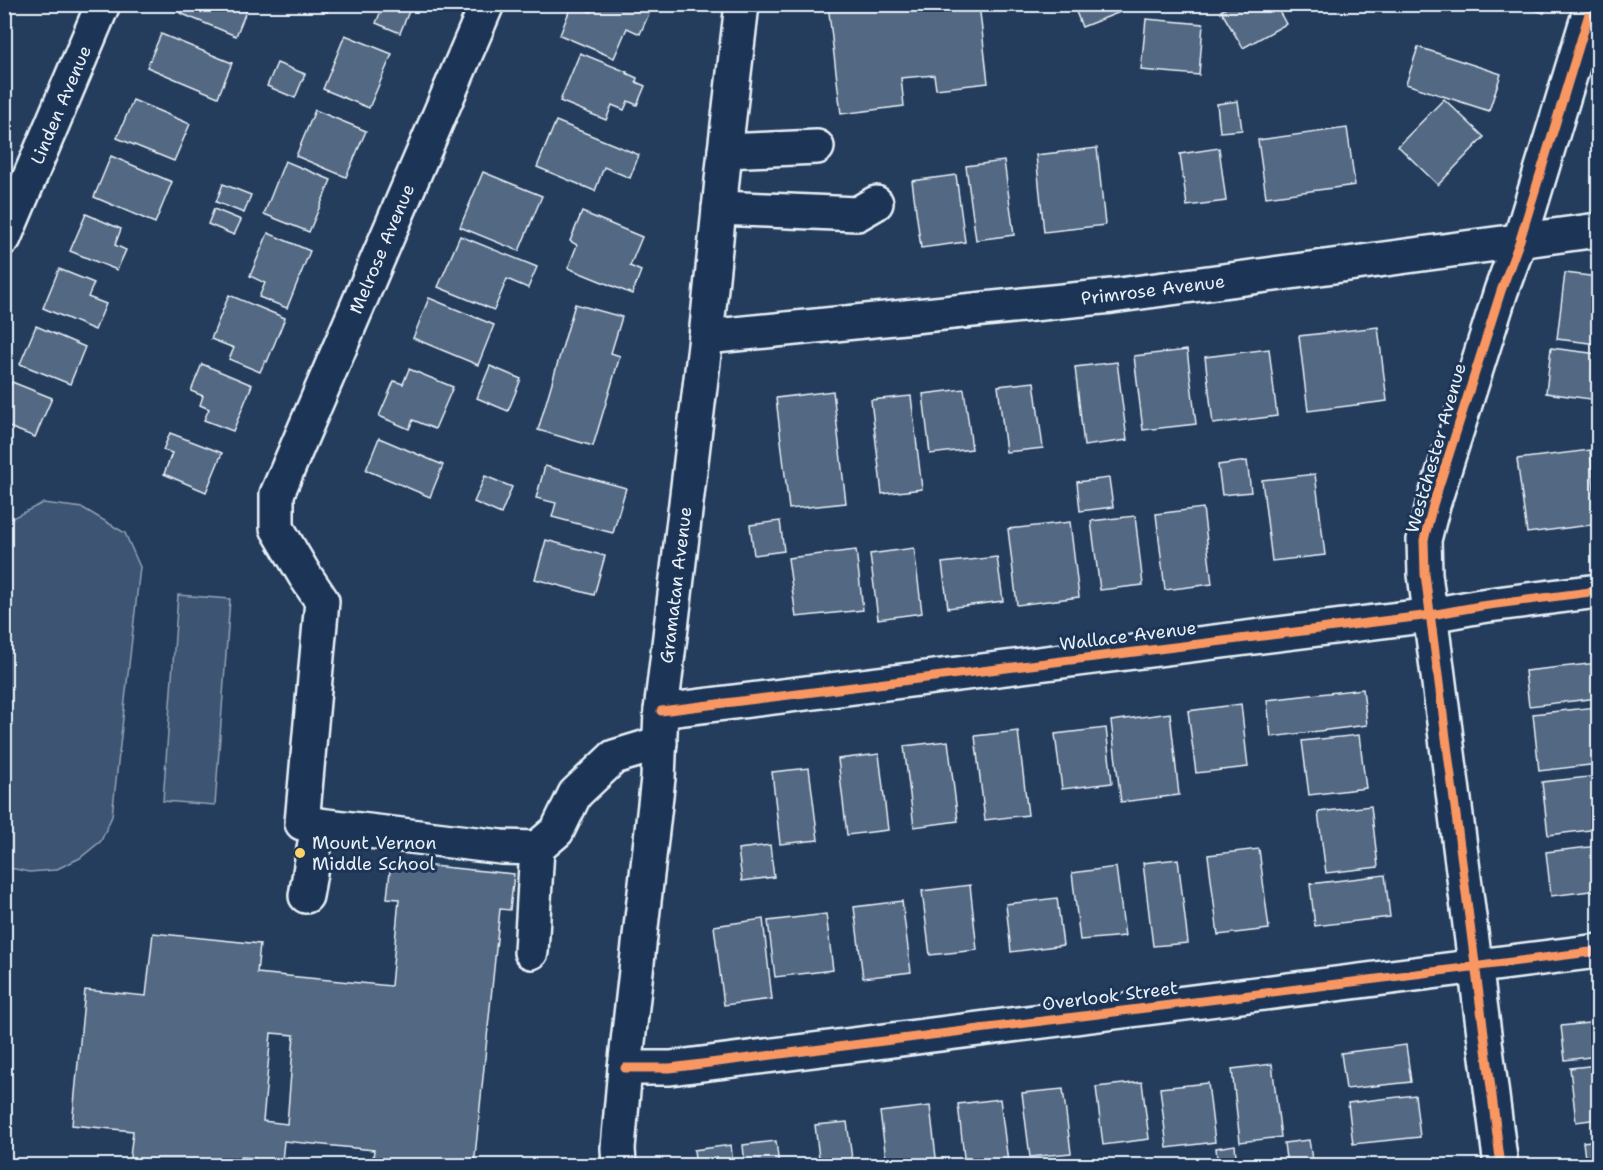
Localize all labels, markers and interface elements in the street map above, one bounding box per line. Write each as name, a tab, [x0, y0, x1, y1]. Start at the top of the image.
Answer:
street label: Linden Avenue	[25, 42, 97, 168]
street label: Melrose Avenue	[344, 180, 420, 318]
street label: Primrose Avenue	[1080, 269, 1226, 311]
street label: Westchester Avenue	[1400, 360, 1472, 536]
street label: Gramatan Avenue	[654, 505, 698, 665]
street label: Wallace Avenue	[1058, 616, 1198, 656]
place label: Mount Vernon Middle School	[312, 831, 437, 876]
marker: Mount Vernon Middle School	[293, 846, 307, 860]
street label: Overlook Street	[1041, 976, 1179, 1016]

